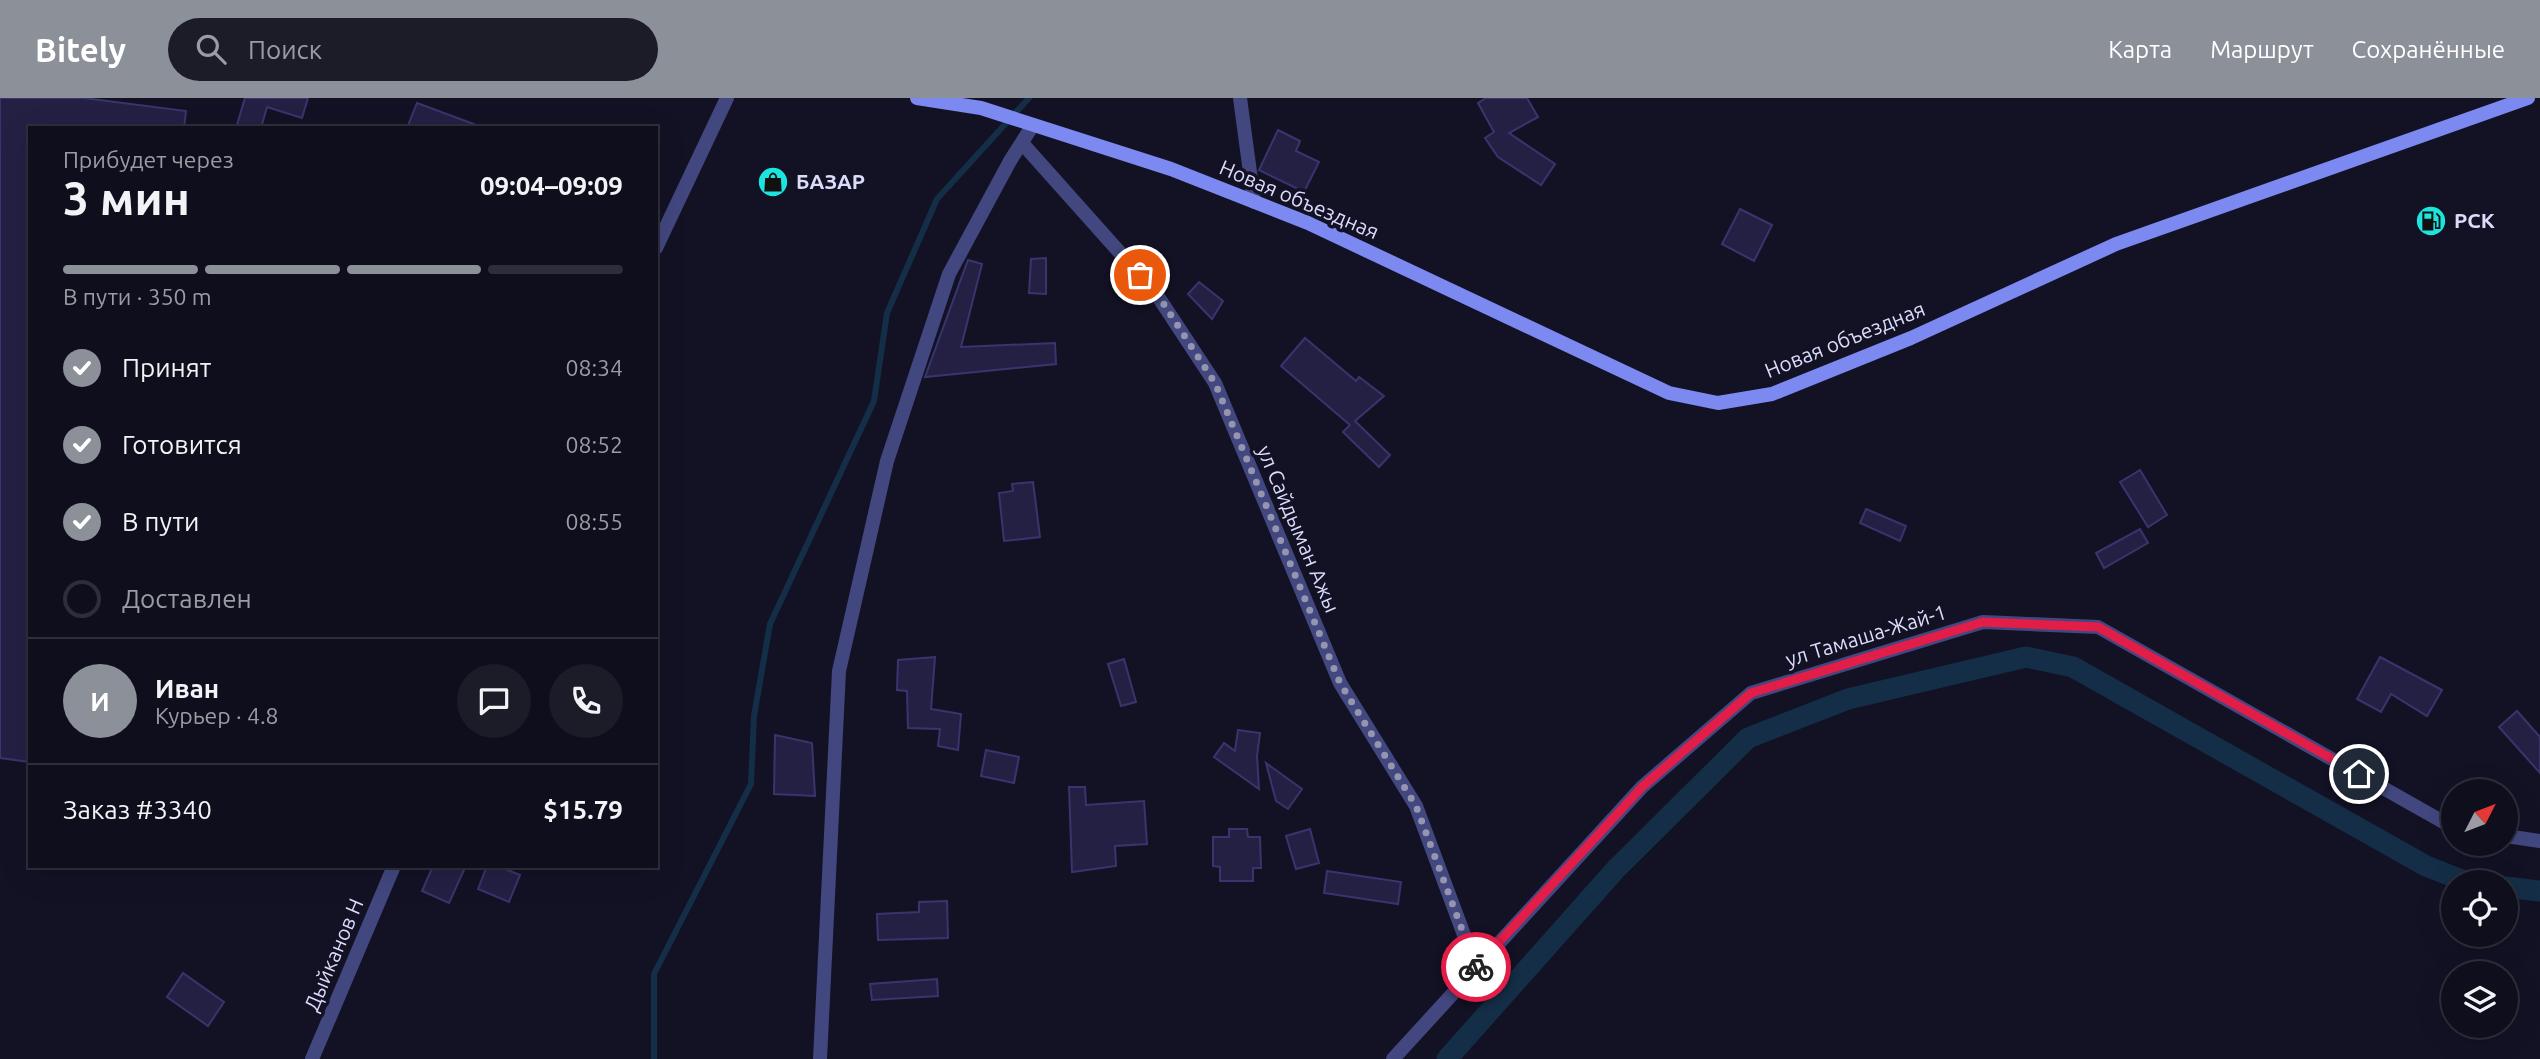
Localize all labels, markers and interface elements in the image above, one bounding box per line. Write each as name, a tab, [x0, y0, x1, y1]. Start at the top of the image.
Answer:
search box	[168, 18, 658, 81]
icon: search	[192, 30, 230, 68]
text: Bitely	[35, 31, 126, 68]
text: Поиск	[248, 35, 322, 64]
text: Карта	[2108, 36, 2172, 63]
text: Маршрут	[2210, 36, 2314, 63]
text: Сохранённые	[2352, 36, 2505, 63]
text: Прибудет через	[63, 147, 234, 172]
street label: Новая объездная	[1216, 155, 1383, 243]
shop icon: БАЗАР	[756, 165, 790, 199]
place label: БАЗАР	[796, 169, 865, 193]
text: 09:04–09:09	[480, 171, 623, 200]
text: 3 мин	[63, 172, 190, 224]
fuel station icon: РСК	[2414, 204, 2448, 238]
place label: РСК	[2454, 208, 2495, 232]
pin	[1110, 245, 1170, 305]
icon: bag	[1121, 256, 1159, 294]
text: В пути · 350 m	[63, 284, 212, 309]
street label: Новая объездная	[1761, 296, 1928, 382]
icon: check	[63, 349, 101, 387]
text: Принят	[122, 353, 211, 382]
text: 08:34	[565, 355, 623, 380]
icon: check	[63, 426, 101, 464]
text: Готовится	[122, 430, 242, 459]
text: 08:52	[565, 432, 623, 457]
street label: ул Сайдыман Ажы	[1253, 441, 1345, 616]
icon: check	[63, 503, 101, 541]
text: В пути	[122, 507, 199, 536]
text: 08:55	[565, 509, 623, 534]
text: Доставлен	[122, 584, 252, 613]
street label: ул Тамаша-Жай-1	[1782, 599, 1949, 671]
button: chat	[457, 664, 531, 738]
button: phone	[549, 664, 623, 738]
text: Иван	[155, 674, 219, 703]
text: И	[90, 687, 110, 716]
text: Курьер · 4.8	[155, 703, 279, 728]
pin	[2329, 744, 2389, 804]
icon: home	[2340, 755, 2378, 793]
north arrow	[2441, 779, 2518, 856]
map controls	[2441, 779, 2518, 1038]
text: Заказ #3340	[63, 795, 212, 824]
text: $15.79	[543, 795, 623, 824]
button: locate	[2441, 870, 2518, 947]
street label: Дыйканов Н	[299, 895, 368, 1014]
courier	[1441, 932, 1511, 1002]
icon: bike	[1457, 948, 1495, 986]
button: layers	[2441, 961, 2518, 1038]

